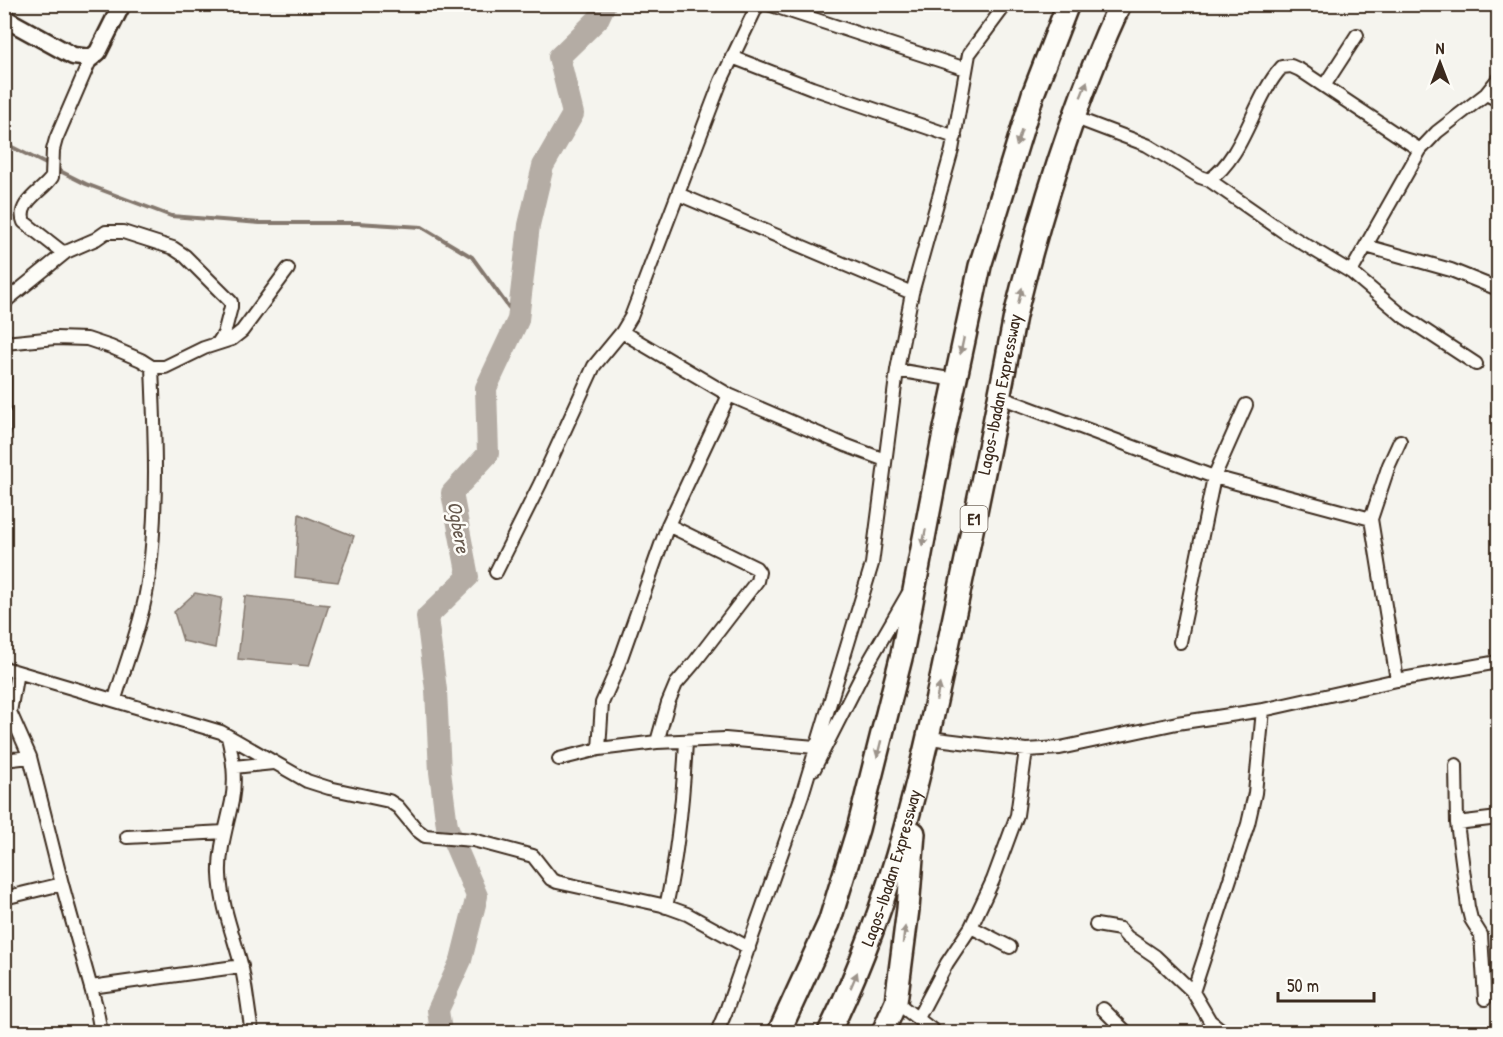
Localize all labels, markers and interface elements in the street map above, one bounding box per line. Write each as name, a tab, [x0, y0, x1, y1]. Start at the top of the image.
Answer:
north arrow	[1410, 33, 1470, 93]
text: N	[1436, 37, 1445, 59]
one-way arrow	[1079, 80, 1089, 98]
one-way arrow	[1013, 129, 1023, 147]
one-way arrow	[1016, 286, 1026, 305]
street label: Lagos-Ibadan Expressway	[971, 311, 1027, 477]
one-way arrow	[957, 337, 967, 356]
water label: Ogbere	[441, 499, 477, 556]
road number: E1	[960, 506, 988, 532]
one-way arrow	[919, 528, 928, 547]
one-way arrow	[934, 683, 944, 701]
one-way arrow	[873, 740, 883, 758]
street label: Lagos-Ibadan Expressway	[855, 786, 927, 950]
one-way arrow	[900, 925, 909, 944]
scale bar	[1278, 965, 1374, 1003]
one-way arrow	[849, 970, 859, 988]
text: 50 m	[1287, 973, 1319, 998]

